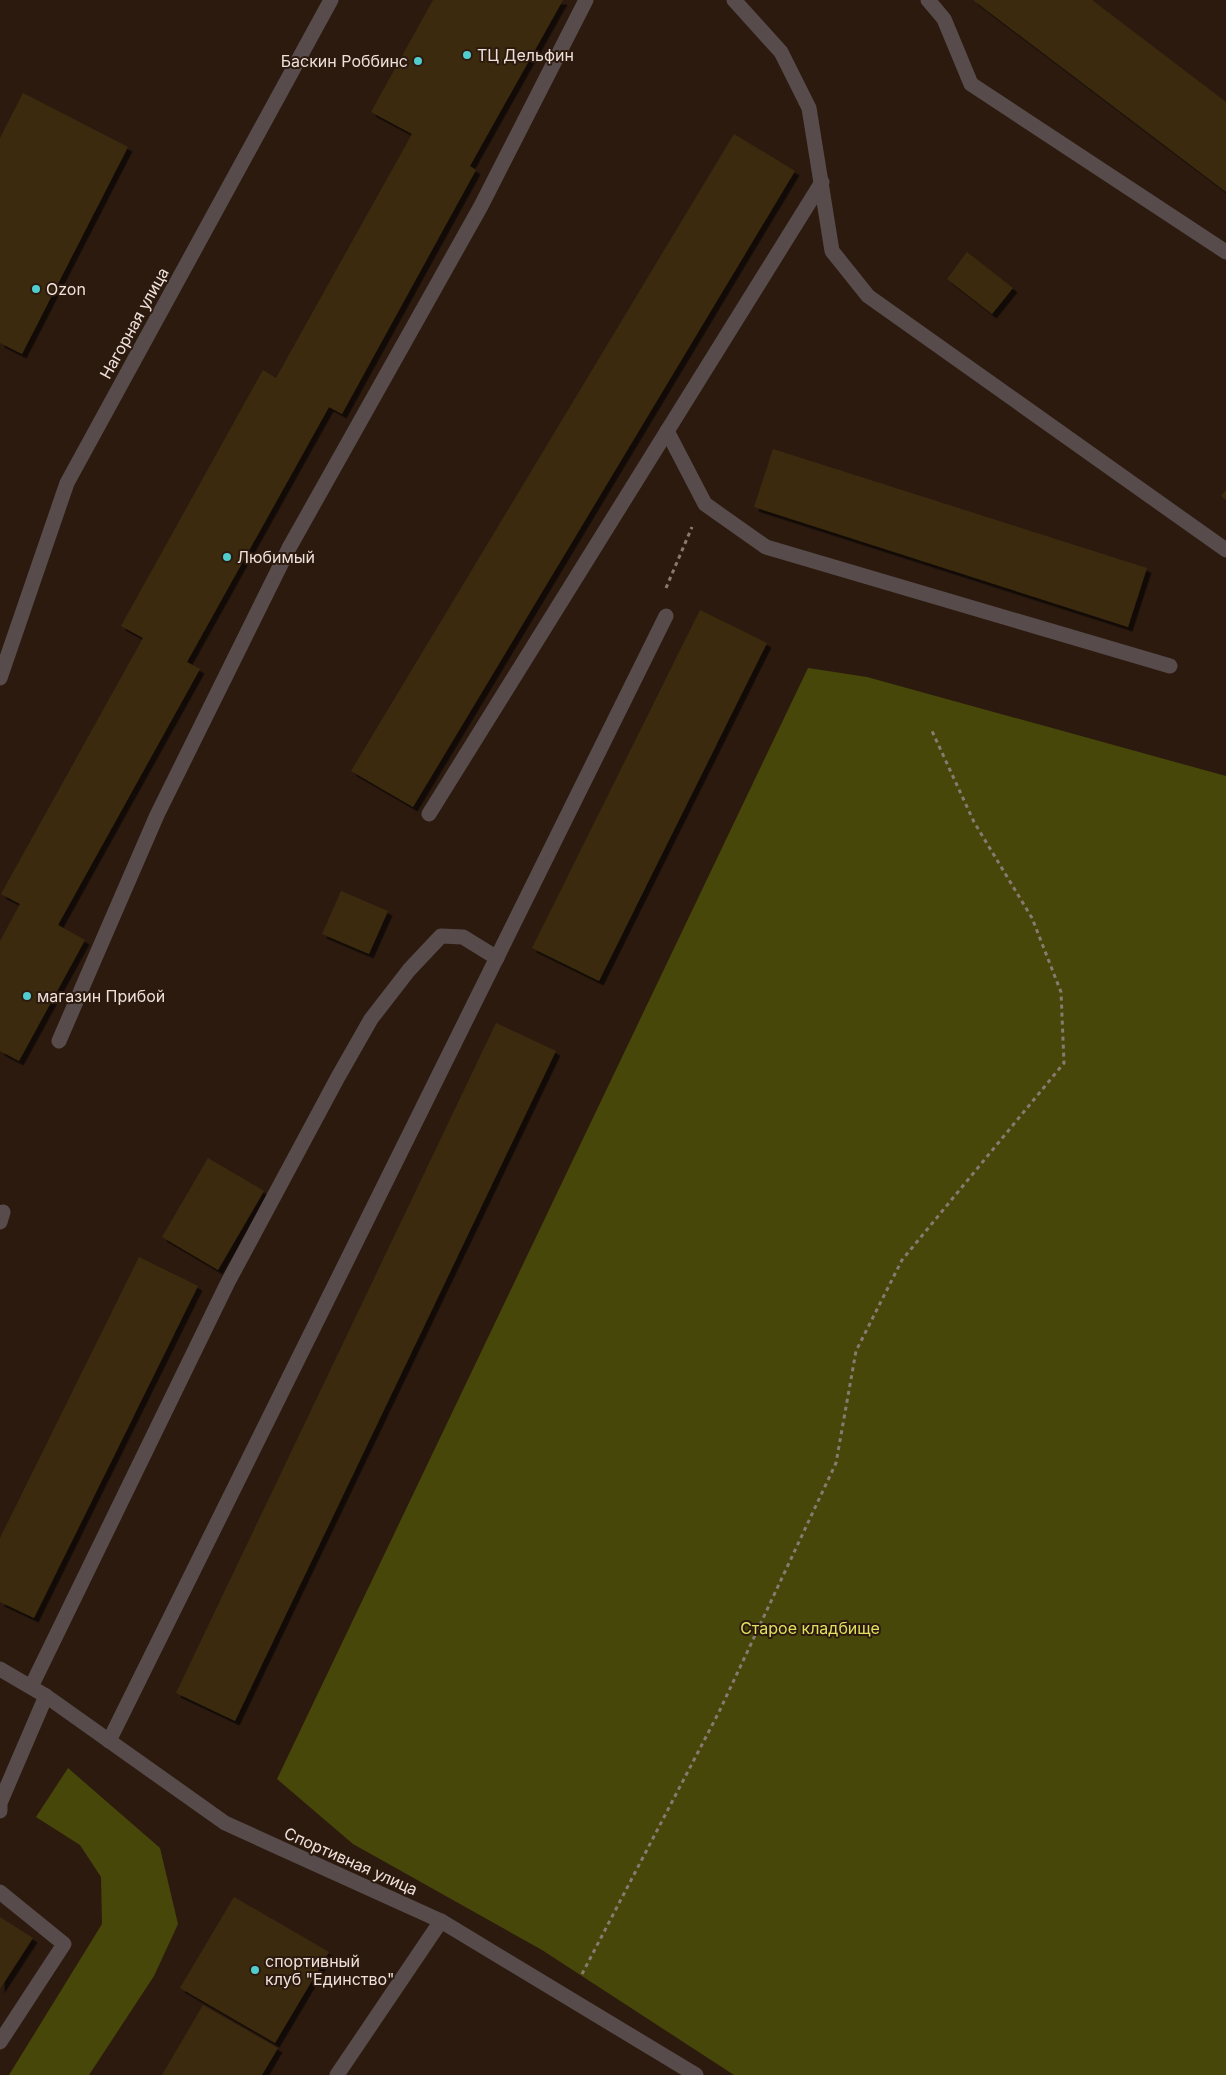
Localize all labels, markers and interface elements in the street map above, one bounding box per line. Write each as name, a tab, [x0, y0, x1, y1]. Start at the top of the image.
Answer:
place label: ТЦ Дельфин	[477, 45, 574, 65]
marker: ТЦ Дельфин	[461, 49, 473, 61]
place label: Баскин Роббинс	[281, 51, 408, 71]
marker: Баскин Роббинс	[412, 55, 424, 67]
street label: Нагорная улица	[95, 264, 173, 382]
place label: Ozon	[46, 279, 86, 299]
marker: Ozon	[30, 283, 42, 295]
place label: Любимый	[237, 547, 315, 567]
marker: Любимый	[221, 551, 233, 563]
place label: магазин Прибой	[37, 986, 165, 1006]
marker: магазин Прибой	[21, 990, 33, 1002]
park label: Старое кладбище	[740, 1618, 880, 1638]
street label: Спортивная улица	[281, 1823, 421, 1899]
place label: спортивный клуб "Единство"	[265, 1951, 394, 1989]
marker: спортивный клуб "Единство"	[249, 1964, 261, 1976]

